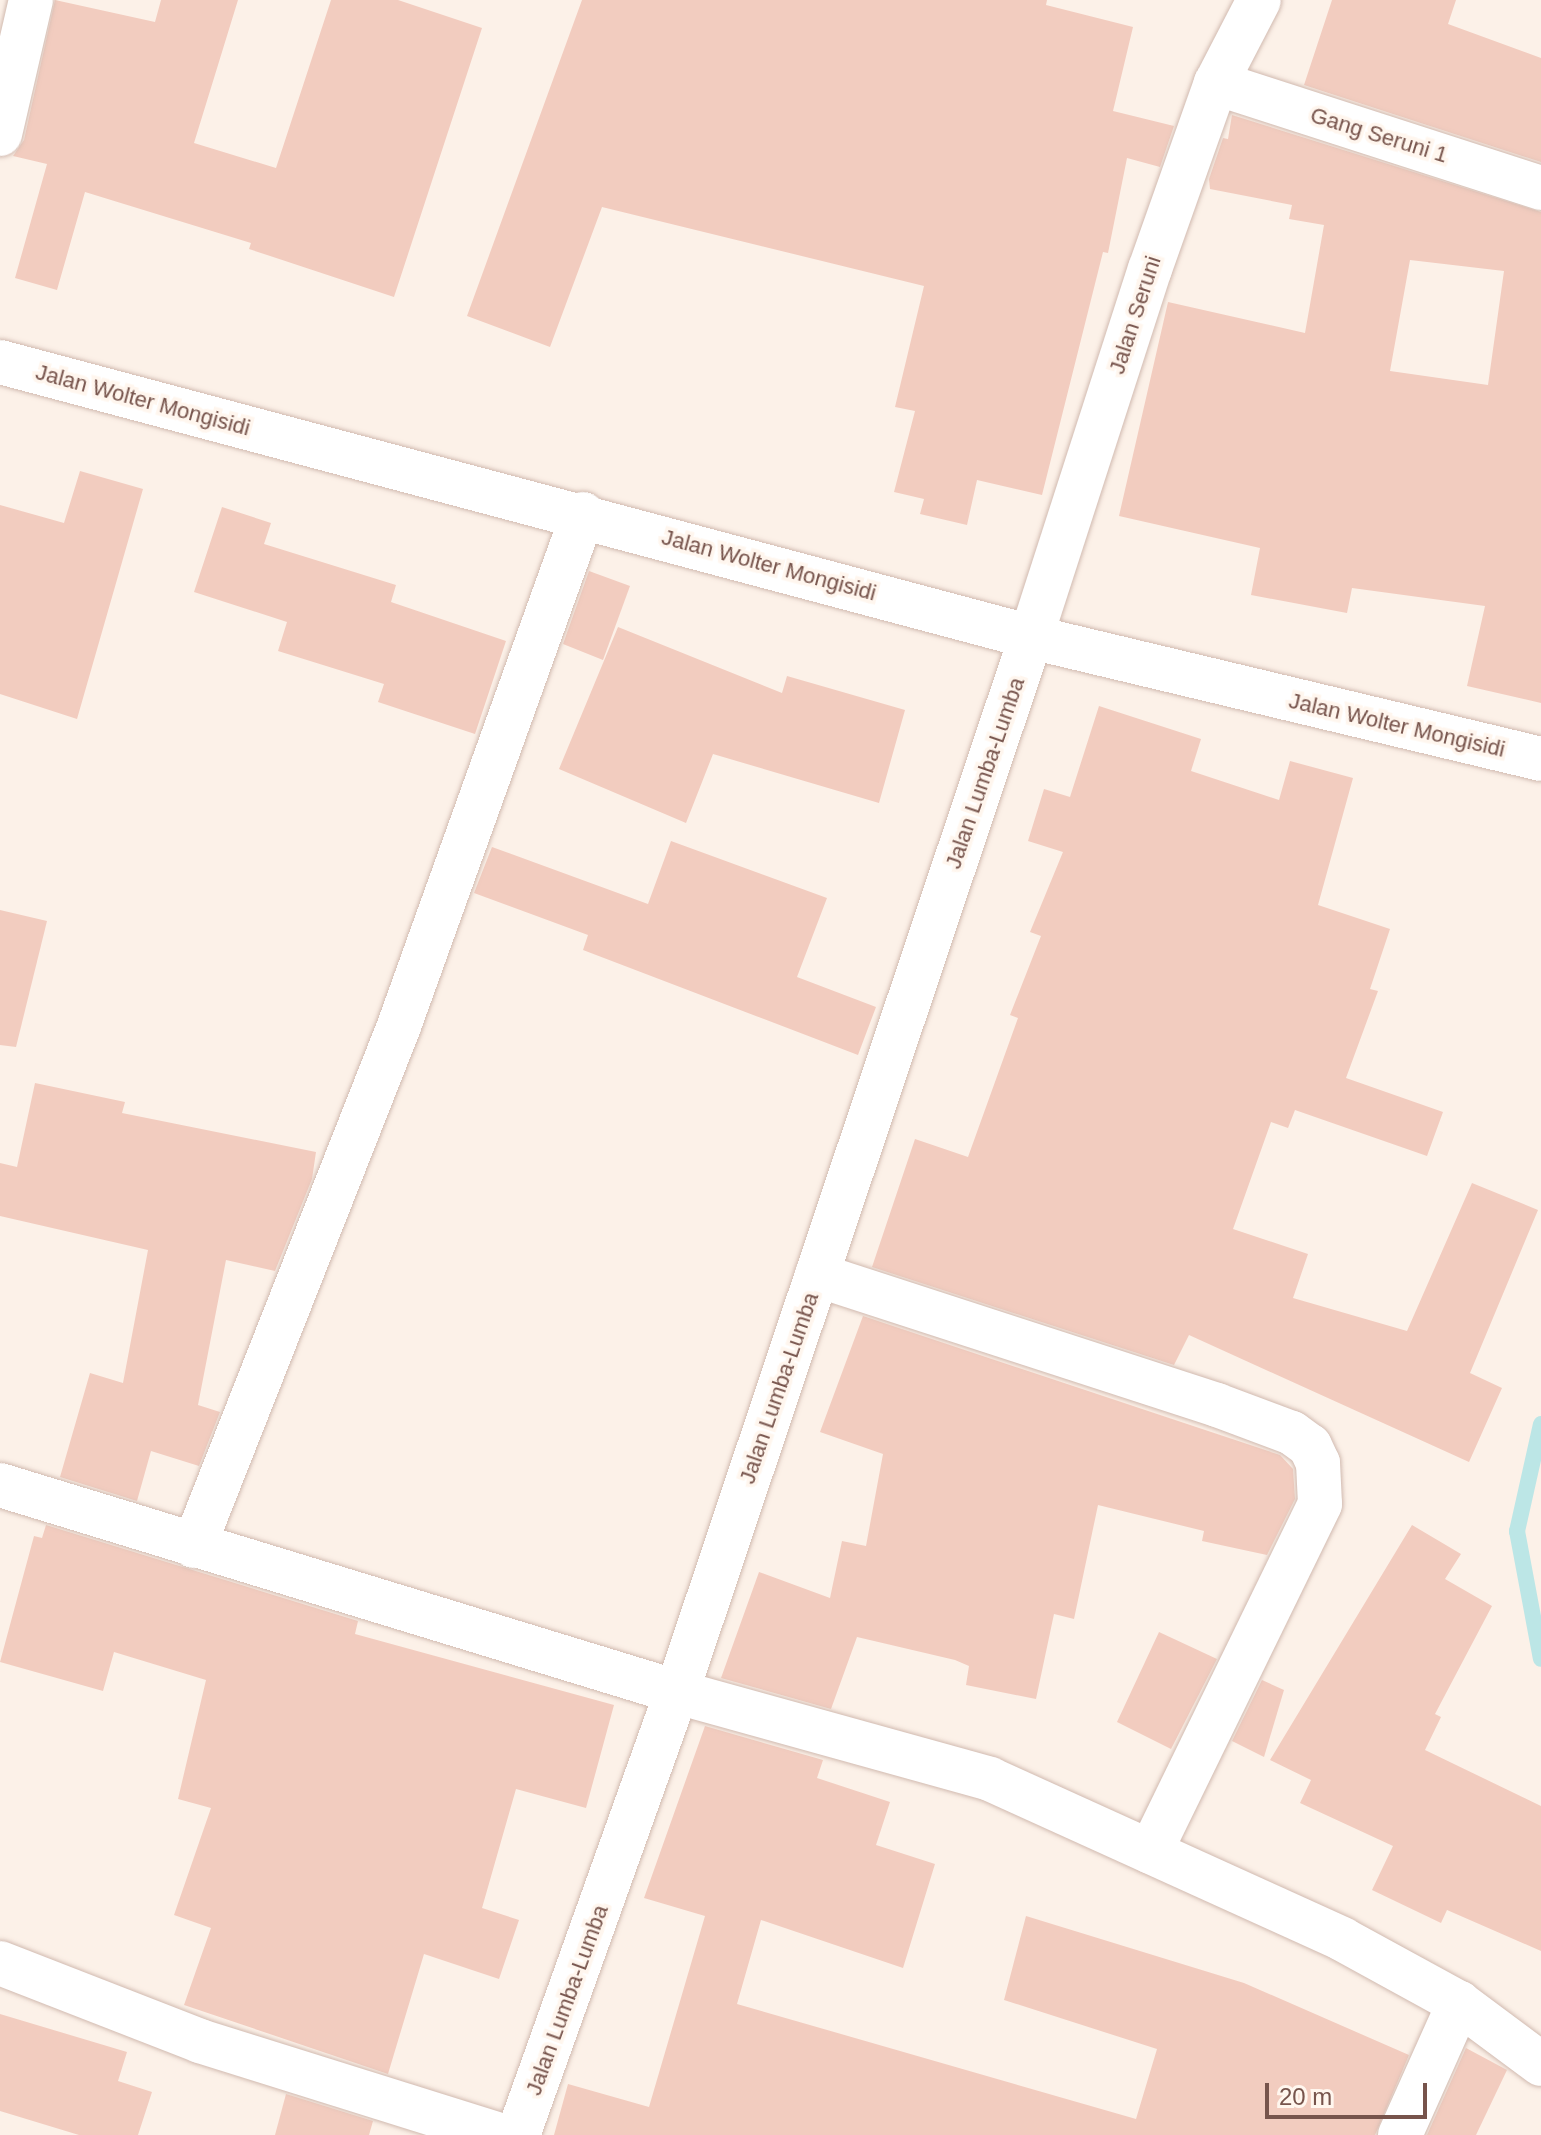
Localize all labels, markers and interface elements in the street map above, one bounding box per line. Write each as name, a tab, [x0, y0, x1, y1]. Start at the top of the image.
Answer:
street label: Gang Seruni 1	[1307, 102, 1451, 168]
street label: Jalan Seruni	[1104, 253, 1166, 377]
street label: Jalan Wolter Mongisidi	[33, 359, 253, 441]
street label: Jalan Wolter Mongisidi	[659, 524, 879, 606]
street label: Jalan Lumba-Lumba	[940, 674, 1030, 872]
street label: Jalan Wolter Mongisidi	[1286, 687, 1508, 763]
street label: Jalan Lumba-Lumba	[734, 1289, 824, 1487]
street label: Jalan Lumba-Lumba	[520, 1901, 614, 2099]
scale bar	[1269, 2067, 1431, 2117]
text: 20 m	[1279, 2083, 1332, 2110]

